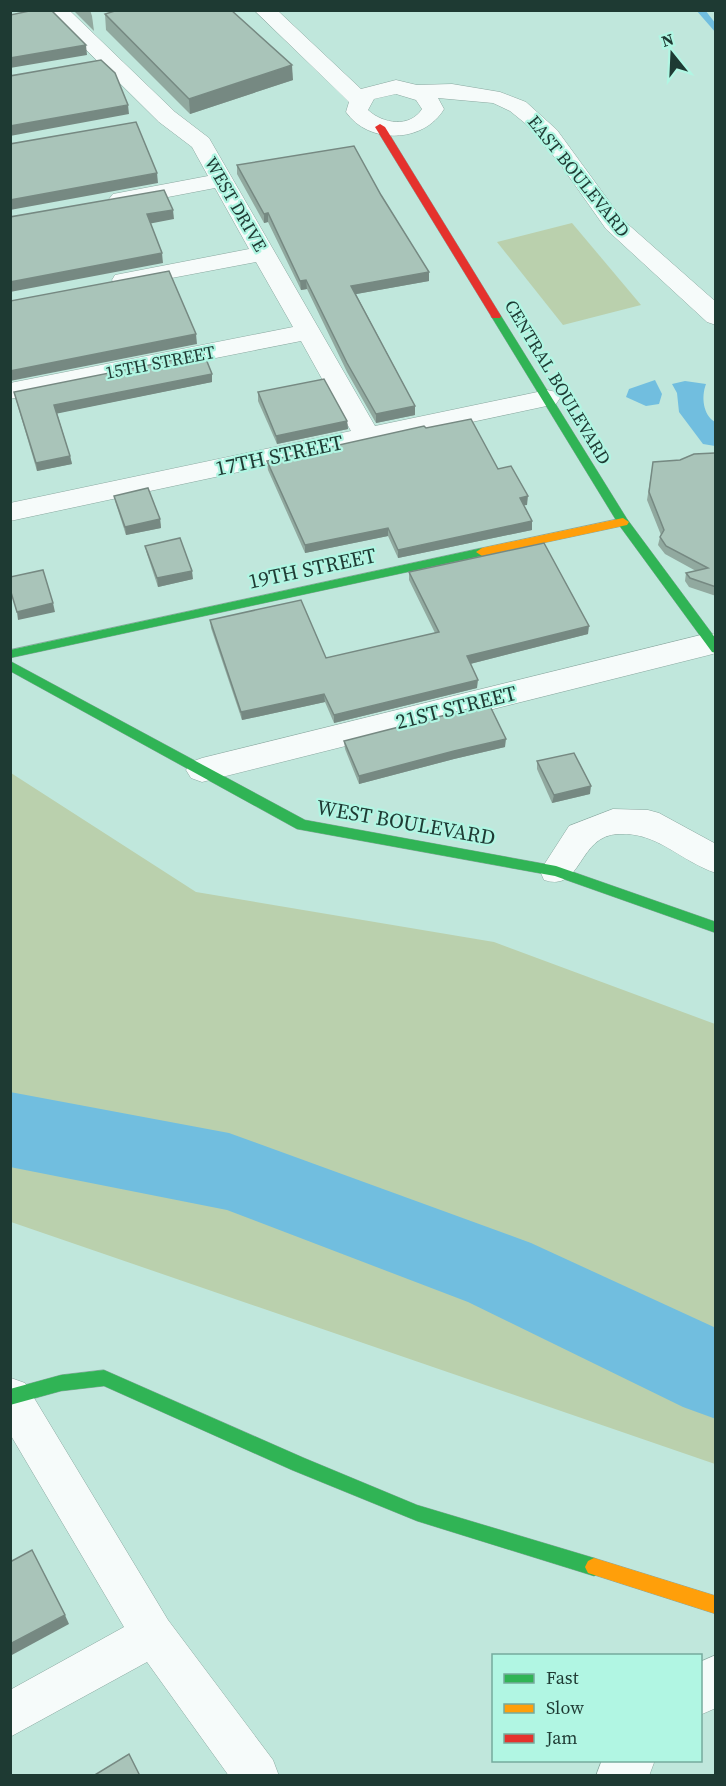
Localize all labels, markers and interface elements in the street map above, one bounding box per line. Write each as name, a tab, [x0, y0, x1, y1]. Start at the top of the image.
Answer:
north arrow	[642, 24, 702, 84]
text: N	[658, 27, 677, 52]
street label: EAST BOULEVARD	[522, 110, 636, 242]
street label: WEST DRIVE	[199, 152, 273, 256]
street label: CENTRAL BOULEVARD	[499, 295, 617, 469]
street label: 15TH STREET	[103, 339, 217, 385]
street label: 17TH STREET	[212, 427, 346, 483]
street label: 19TH STREET	[245, 540, 379, 596]
street label: 21ST STREET	[393, 678, 520, 736]
street label: WEST BOULEVARD	[314, 792, 498, 852]
legend	[492, 1654, 702, 1762]
text: Fast	[546, 1665, 579, 1690]
text: Slow	[546, 1695, 584, 1720]
text: Jam	[545, 1725, 578, 1750]

